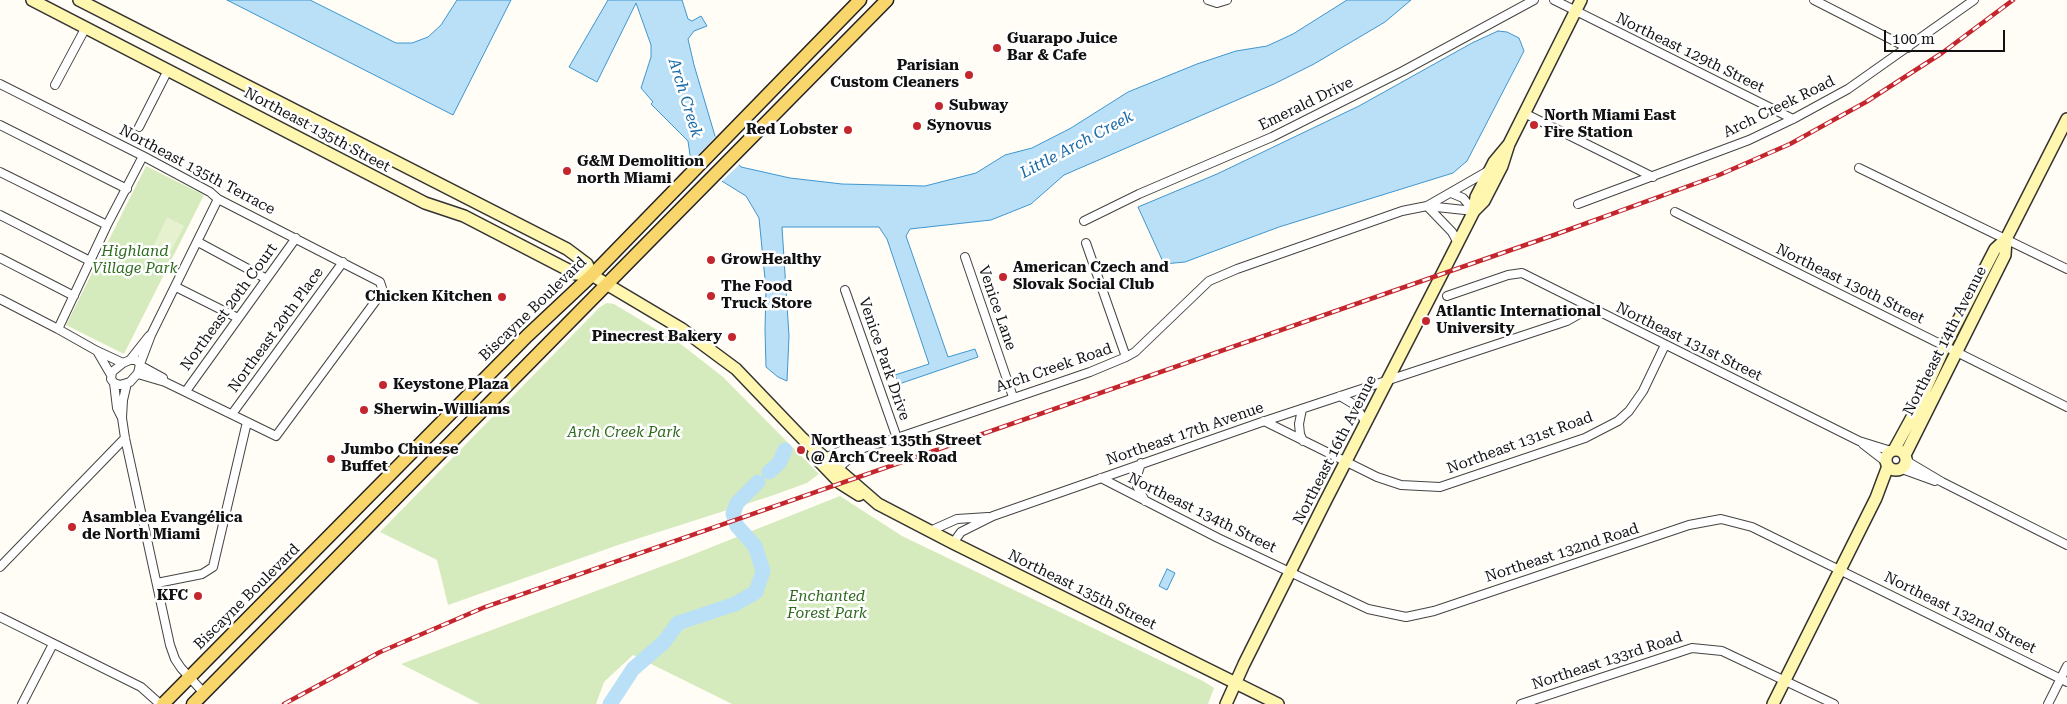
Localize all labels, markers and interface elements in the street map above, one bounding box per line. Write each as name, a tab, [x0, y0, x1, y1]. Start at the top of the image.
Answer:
street label: Northeast 129th Street	[1613, 9, 1767, 97]
scale bar	[1887, 20, 2008, 52]
place label: Guarapo Juice Bar & Cafe	[1007, 30, 1118, 65]
text: 100 m	[1892, 30, 1935, 48]
marker: Guarapo Juice Bar & Cafe	[991, 42, 1003, 54]
water label: Arch Creek	[664, 56, 706, 140]
place label: Parisian Custom Cleaners	[830, 57, 959, 92]
marker: Parisian Custom Cleaners	[963, 69, 975, 81]
street label: Arch Creek Road	[1720, 72, 1838, 142]
street label: Emerald Drive	[1256, 73, 1356, 135]
street label: Northeast 135th Street	[241, 84, 393, 176]
place label: Subway	[949, 97, 1008, 115]
marker: Subway	[933, 100, 945, 112]
water label: Little Arch Creek	[1017, 107, 1137, 183]
place label: North Miami East Fire Station	[1544, 107, 1676, 142]
place label: Synovus	[927, 117, 992, 135]
marker: North Miami East Fire Station	[1528, 119, 1540, 131]
marker: Synovus	[911, 120, 923, 132]
street label: Northeast 135th Terrace	[116, 121, 278, 219]
place label: Red Lobster	[746, 121, 838, 139]
marker: Red Lobster	[842, 124, 854, 136]
place label: G&M Demolition north Miami	[577, 153, 704, 188]
marker: G&M Demolition north Miami	[561, 165, 573, 177]
street label: Northeast 20th Court	[177, 240, 281, 374]
street label: Northeast 130th Street	[1773, 240, 1927, 328]
park label: Highland Village Park	[92, 243, 178, 278]
place label: GrowHealthy	[721, 251, 821, 269]
street label: Biscayne Boulevard	[476, 253, 590, 365]
marker: GrowHealthy	[705, 254, 717, 266]
place label: American Czech and Slovak Social Club	[1013, 259, 1169, 294]
street label: Venice Lane	[974, 263, 1020, 353]
street label: Northeast 14th Avenue	[1899, 263, 1991, 419]
street label: Northeast 20th Place	[225, 264, 327, 396]
marker: American Czech and Slovak Social Club	[997, 271, 1009, 283]
place label: The Food Truck Store	[721, 278, 812, 313]
place label: Chicken Kitchen	[365, 288, 492, 306]
marker: The Food Truck Store	[705, 290, 717, 302]
marker: Chicken Kitchen	[496, 291, 508, 303]
street label: Venice Park Drive	[855, 295, 913, 423]
street label: Northeast 131st Street	[1613, 299, 1765, 385]
place label: Atlantic International University	[1436, 303, 1601, 338]
marker: Atlantic International University	[1420, 315, 1432, 327]
place label: Pinecrest Bakery	[592, 328, 722, 346]
marker: Pinecrest Bakery	[726, 331, 738, 343]
street label: Arch Creek Road	[994, 340, 1114, 396]
street label: Northeast 16th Avenue	[1289, 372, 1381, 528]
place label: Keystone Plaza	[393, 376, 508, 394]
marker: Keystone Plaza	[377, 379, 389, 391]
street label: Northeast 17th Avenue	[1104, 399, 1266, 469]
place label: Sherwin-Williams	[374, 401, 510, 419]
marker: Sherwin-Williams	[358, 404, 370, 416]
street label: Northeast 131st Road	[1445, 408, 1595, 478]
park label: Arch Creek Park	[568, 424, 680, 442]
place label: Northeast 135th Street @ Arch Creek Road	[811, 432, 982, 467]
place label: Jumbo Chinese Buffet	[341, 441, 459, 476]
marker: Northeast 135th Street @ Arch Creek Road	[795, 444, 807, 456]
marker: Jumbo Chinese Buffet	[325, 453, 337, 465]
street label: Northeast 134th Street	[1125, 469, 1279, 557]
place label: Asamblea Evangélica de North Miami	[82, 509, 243, 544]
street label: Northeast 132nd Road	[1483, 520, 1641, 586]
marker: Asamblea Evangélica de North Miami	[66, 521, 78, 533]
street label: Biscayne Boulevard	[190, 540, 304, 654]
street label: Northeast 135th Street	[1005, 546, 1159, 634]
street label: Northeast 132nd Street	[1881, 568, 2039, 658]
place label: KFC	[157, 587, 188, 605]
park label: Enchanted Forest Park	[787, 588, 867, 623]
marker: KFC	[192, 590, 204, 602]
street label: Northeast 133rd Road	[1530, 628, 1684, 694]

